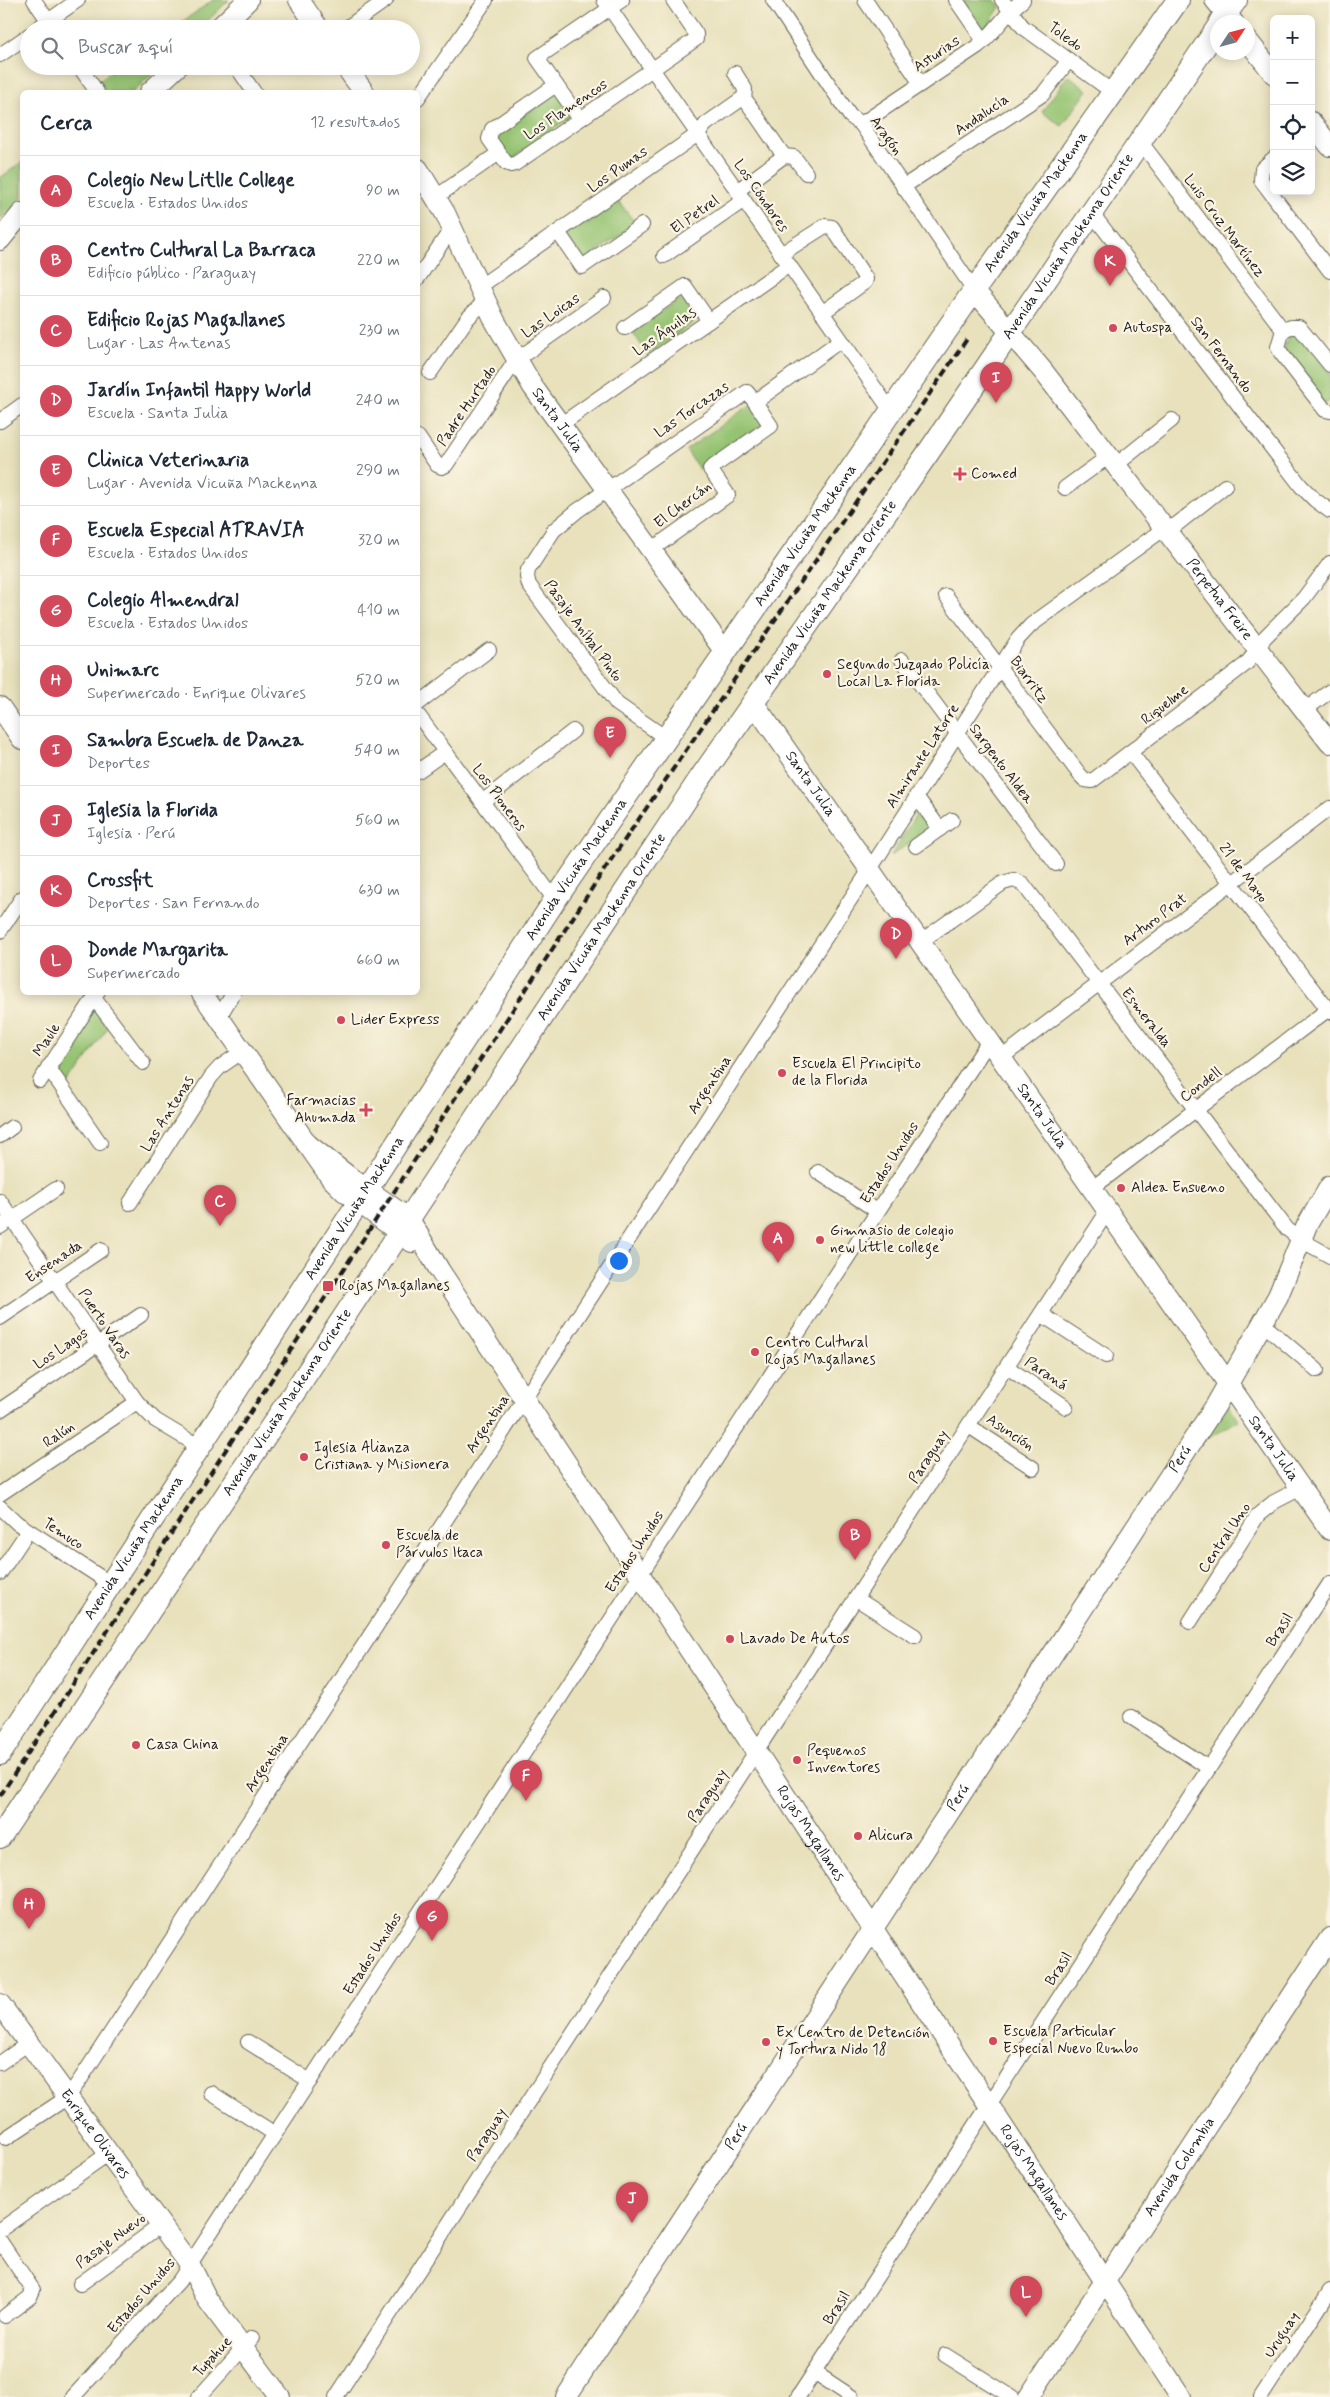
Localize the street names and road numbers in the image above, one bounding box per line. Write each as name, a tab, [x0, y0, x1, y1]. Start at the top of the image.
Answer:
street label: Toledo	[1044, 18, 1086, 56]
street label: Asturias	[910, 31, 965, 77]
street label: Los Flamencos	[520, 75, 612, 145]
street label: Andalucía	[951, 89, 1013, 140]
street label: Aragón	[864, 112, 907, 160]
street label: Avenida Vicuña Mackenna	[980, 127, 1093, 277]
street label: Los Pumas	[584, 142, 652, 198]
street label: Avenida Vicuña Mackenna Oriente	[998, 150, 1139, 344]
street label: Los Cóndores	[729, 156, 794, 237]
street label: Luis Cruz Martínez	[1179, 171, 1269, 281]
street label: El Petrel	[667, 191, 724, 239]
street label: Las Loicas	[518, 289, 584, 343]
street label: Las Águilas	[629, 302, 701, 361]
street label: San Fernando	[1186, 312, 1256, 398]
street label: Padre Hurtado	[433, 362, 501, 450]
street label: Las Torcazas	[651, 377, 733, 443]
street label: Santa Julia	[527, 384, 588, 457]
street label: Avenida Vicuña Mackenna	[750, 460, 862, 610]
street label: El Chercán	[650, 477, 716, 533]
street label: Avenida Vicuña Mackenna Oriente	[759, 496, 902, 689]
street label: Perpetua Freire	[1181, 555, 1257, 644]
street label: Pasaje Aníbal Pinto	[539, 576, 627, 686]
street label: Biarritz	[1005, 652, 1053, 708]
street label: Riquelme	[1137, 680, 1193, 730]
street label: Almirante Latorre	[882, 700, 964, 812]
street label: Sargento Aldea	[963, 720, 1038, 810]
street label: Santa Julia	[780, 747, 840, 821]
street label: Los Pioneros	[467, 760, 531, 836]
street label: Avenida Vicuña Mackenna	[521, 794, 632, 945]
street label: Avenida Vicuña Mackenna Oriente	[533, 829, 671, 1025]
street label: 21 de Mayo	[1214, 839, 1272, 907]
street label: Arturo Prat	[1119, 889, 1191, 951]
street label: Esmeralda	[1116, 984, 1176, 1052]
street label: Maule	[29, 1019, 65, 1061]
street label: Argentina	[684, 1051, 737, 1119]
street label: Condell	[1176, 1063, 1226, 1107]
street label: Las Antenas	[137, 1072, 199, 1156]
street label: Santa Julia	[1012, 1079, 1072, 1153]
street label: Estados Unidos	[856, 1118, 924, 1208]
street label: Avenida Vicuña Mackenna	[301, 1132, 409, 1284]
street label: Ensenada	[22, 1236, 86, 1288]
street label: Puerto Varas	[73, 1285, 135, 1363]
street label: Avenida Vicuña Mackenna Oriente	[218, 1305, 357, 1500]
street label: Los Lagos	[30, 1323, 92, 1375]
street label: Paraná	[1020, 1352, 1072, 1396]
street label: Argentina	[462, 1390, 515, 1458]
street label: Asunción	[982, 1410, 1038, 1456]
street label: Santa Julia	[1243, 1412, 1303, 1486]
street label: Ralún	[39, 1417, 79, 1453]
street label: Paraguay	[904, 1426, 955, 1488]
street label: Perú	[1164, 1442, 1197, 1477]
street label: Avenida Vicuña Mackenna	[80, 1472, 188, 1624]
street label: Central Uno	[1194, 1499, 1256, 1577]
street label: Estados Unidos	[601, 1507, 669, 1597]
street label: Temuco	[39, 1513, 87, 1555]
street label: Brasil	[1262, 1609, 1298, 1651]
street label: Argentina	[241, 1729, 294, 1797]
street label: Paraguay	[683, 1765, 734, 1827]
street label: Perú	[942, 1781, 975, 1815]
street label: Rojas Magallanes	[771, 1782, 849, 1885]
street label: Estados Unidos	[339, 1909, 407, 1999]
street label: Brasil	[1041, 1948, 1077, 1990]
street label: Enrique Olivares	[55, 2085, 134, 2183]
street label: Paraguay	[462, 2104, 513, 2166]
street label: Avenida Colombia	[1140, 2113, 1220, 2221]
street label: Perú	[720, 2119, 753, 2154]
street label: Rojas Magallanes	[995, 2121, 1072, 2224]
street label: Pasaje Nuevo	[72, 2209, 150, 2273]
street label: Estados Unidos	[104, 2254, 181, 2338]
street label: Brasil	[819, 2287, 855, 2329]
street label: Uruguay	[1260, 2308, 1305, 2362]
street label: Tupahue	[189, 2332, 237, 2382]

